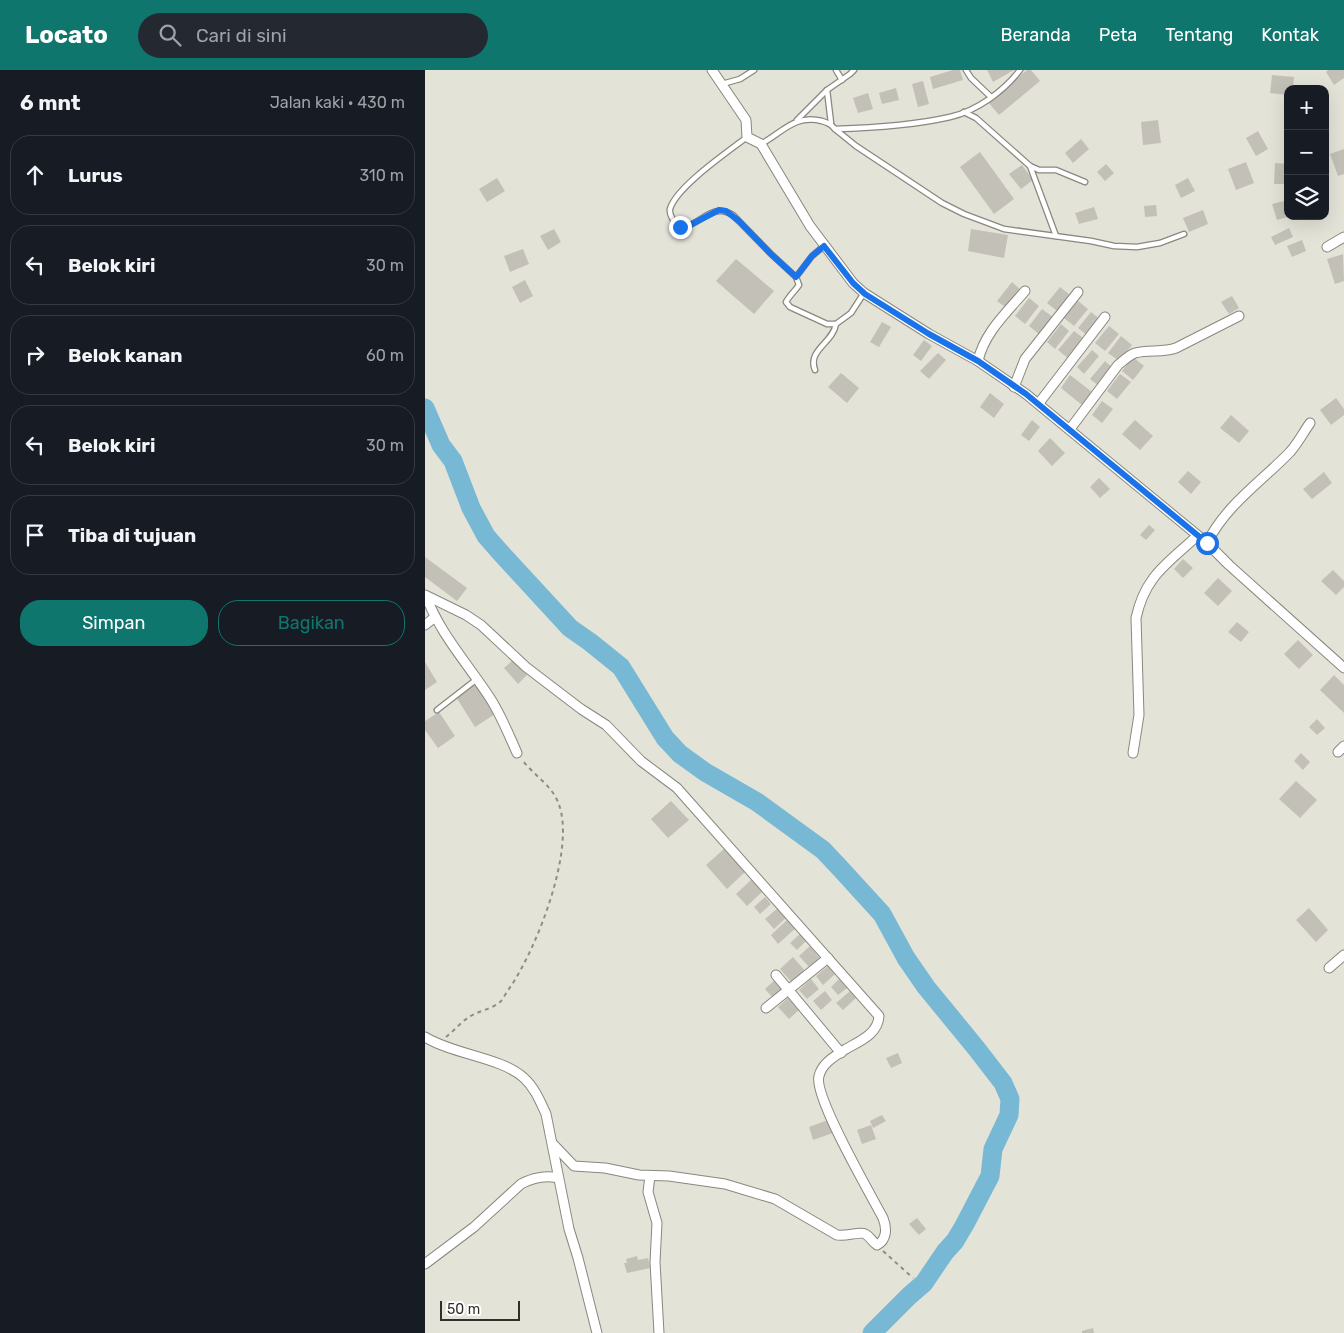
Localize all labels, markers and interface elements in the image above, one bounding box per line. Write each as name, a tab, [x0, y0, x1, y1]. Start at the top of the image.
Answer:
search box	[138, 13, 488, 58]
text: Locato	[25, 21, 108, 49]
icon: search	[156, 21, 184, 49]
text: Cari di sini	[196, 24, 287, 47]
text: Beranda	[1000, 24, 1071, 46]
text: Peta	[1099, 24, 1137, 46]
text: Tentang	[1165, 24, 1233, 46]
text: Kontak	[1261, 24, 1319, 46]
map controls	[1284, 85, 1329, 220]
button: +	[1284, 85, 1329, 130]
text: 6 mnt	[20, 90, 81, 115]
text: Jalan kaki · 430 m	[270, 93, 405, 112]
button: −	[1284, 130, 1329, 175]
icon: ahead	[21, 161, 49, 189]
text: Lurus	[68, 164, 123, 187]
text: 310 m	[360, 166, 404, 185]
button: layers	[1284, 175, 1329, 220]
route end	[669, 216, 692, 239]
icon: left	[21, 251, 49, 279]
text: Belok kiri	[68, 254, 155, 277]
text: 30 m	[366, 256, 404, 275]
icon: right	[21, 341, 49, 369]
text: Belok kanan	[68, 344, 183, 367]
text: 60 m	[366, 346, 404, 365]
icon: left	[21, 431, 49, 459]
text: Belok kiri	[68, 434, 155, 457]
text: 30 m	[366, 436, 404, 455]
icon: arrive	[21, 521, 49, 549]
text: Tiba di tujuan	[68, 524, 196, 547]
route start	[1196, 532, 1219, 555]
button: Simpan	[20, 600, 208, 646]
button: Bagikan	[218, 600, 405, 646]
scale bar	[440, 1298, 520, 1321]
text: 50 m	[447, 1301, 480, 1318]

